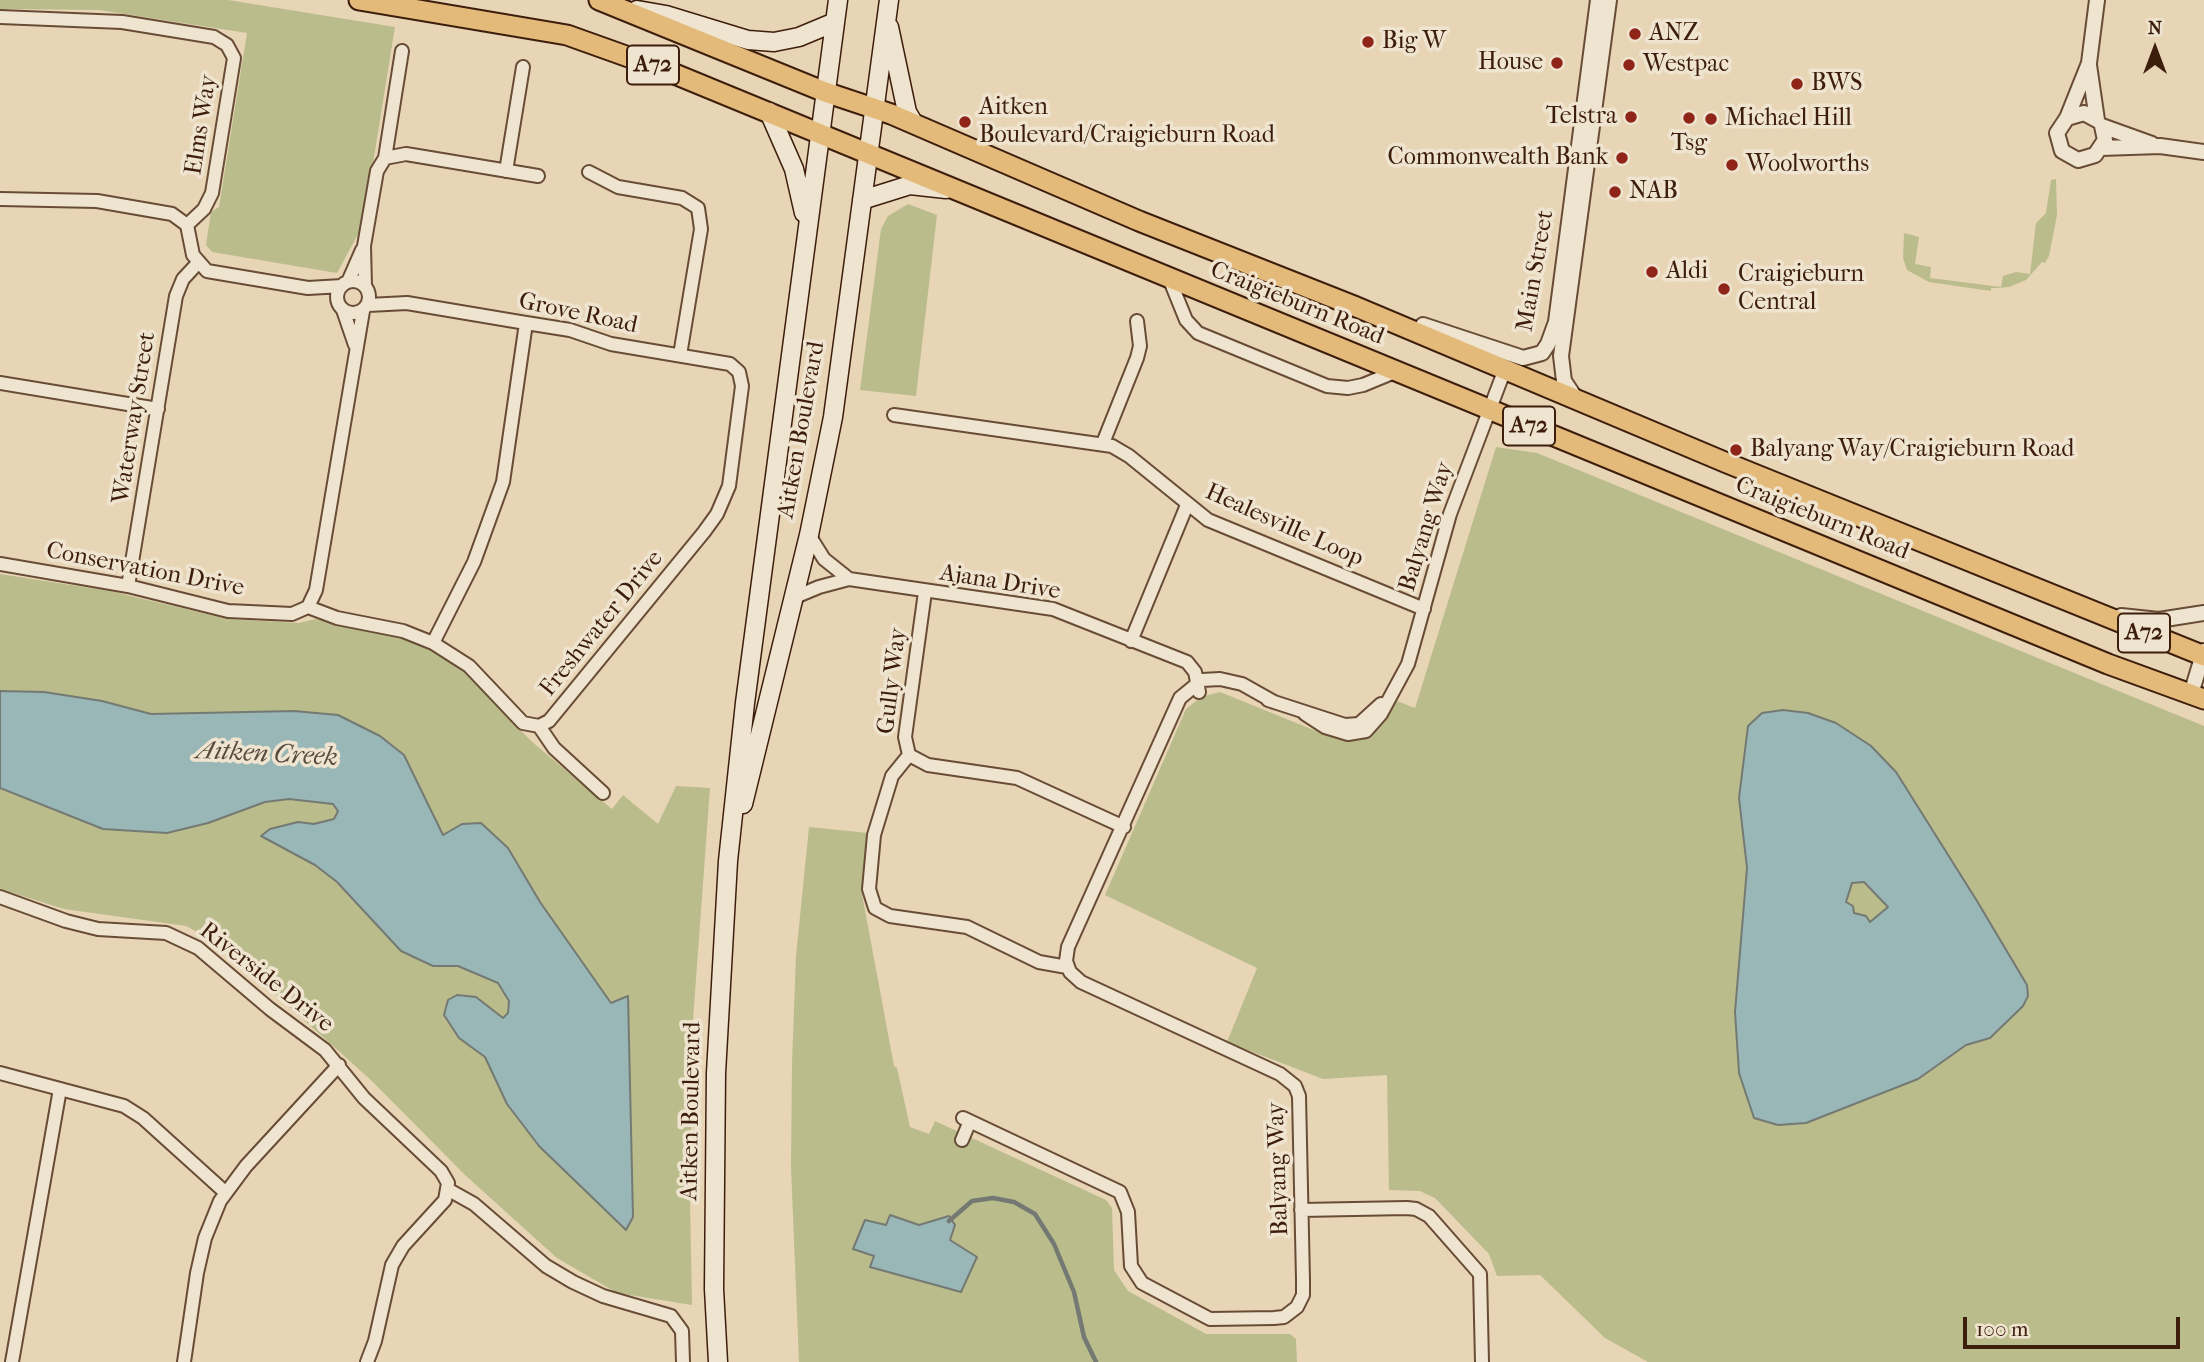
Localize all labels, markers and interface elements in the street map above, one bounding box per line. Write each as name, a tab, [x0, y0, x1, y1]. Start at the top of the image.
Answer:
north arrow	[2120, 14, 2190, 84]
text: N	[2148, 17, 2162, 39]
place label: ANZ	[1649, 20, 1699, 48]
marker: ANZ	[1627, 26, 1643, 42]
place label: Big W	[1382, 28, 1446, 56]
marker: Big W	[1360, 34, 1376, 50]
road number: A72	[627, 46, 679, 85]
place label: House	[1478, 49, 1543, 77]
place label: Westpac	[1643, 51, 1729, 79]
marker: House	[1549, 55, 1565, 71]
marker: Westpac	[1621, 57, 1637, 73]
place label: BWS	[1811, 70, 1862, 98]
street label: Elms Way	[180, 73, 224, 177]
marker: BWS	[1789, 76, 1805, 92]
place label: Aitken Boulevard/Craigieburn Road	[979, 94, 1275, 150]
place label: Telstra	[1546, 103, 1617, 131]
place label: Michael Hill	[1725, 105, 1852, 133]
marker: Telstra	[1623, 109, 1639, 125]
marker: Tsg	[1681, 110, 1697, 126]
marker: Michael Hill	[1703, 111, 1719, 127]
marker: Aitken Boulevard/Craigieburn Road	[957, 114, 973, 130]
place label: Tsg	[1671, 130, 1707, 158]
place label: Commonwealth Bank	[1387, 144, 1608, 172]
marker: Commonwealth Bank	[1614, 150, 1630, 166]
place label: Woolworths	[1746, 151, 1869, 179]
marker: Woolworths	[1724, 157, 1740, 173]
place label: NAB	[1629, 178, 1678, 206]
marker: NAB	[1607, 184, 1623, 200]
street label: Main Street	[1511, 208, 1561, 334]
street label: Craigieburn Road	[1206, 256, 1388, 352]
place label: Aldi	[1666, 258, 1708, 286]
place label: Craigieburn Central	[1738, 261, 1864, 317]
marker: Aldi	[1644, 264, 1660, 280]
marker: Craigieburn Central	[1716, 281, 1732, 297]
street label: Grove Road	[516, 287, 640, 341]
street label: Waterway Street	[107, 330, 163, 506]
street label: Aitken Boulevard	[772, 339, 832, 521]
road number: A72	[1503, 406, 1555, 446]
place label: Balyang Way/Craigieburn Road	[1750, 436, 2074, 464]
marker: Balyang Way/Craigieburn Road	[1728, 442, 1744, 458]
street label: Balyang Way	[1394, 459, 1460, 595]
street label: Craigieburn Road	[1731, 471, 1913, 567]
street label: Healesville Loop	[1200, 478, 1368, 574]
street label: Conservation Drive	[44, 537, 246, 603]
street label: Freshwater Drive	[534, 545, 670, 703]
street label: Ajana Drive	[938, 559, 1062, 607]
road number: A72	[2118, 614, 2170, 652]
street label: Gully Way	[872, 626, 914, 736]
water label: Aitken Creek	[196, 736, 338, 774]
street label: Riverside Drive	[193, 917, 339, 1039]
street label: Aitken Boulevard	[676, 1021, 708, 1201]
street label: Balyang Way	[1262, 1102, 1296, 1236]
scale bar	[1966, 1302, 2183, 1346]
text: 100 m	[1976, 1317, 2029, 1341]

